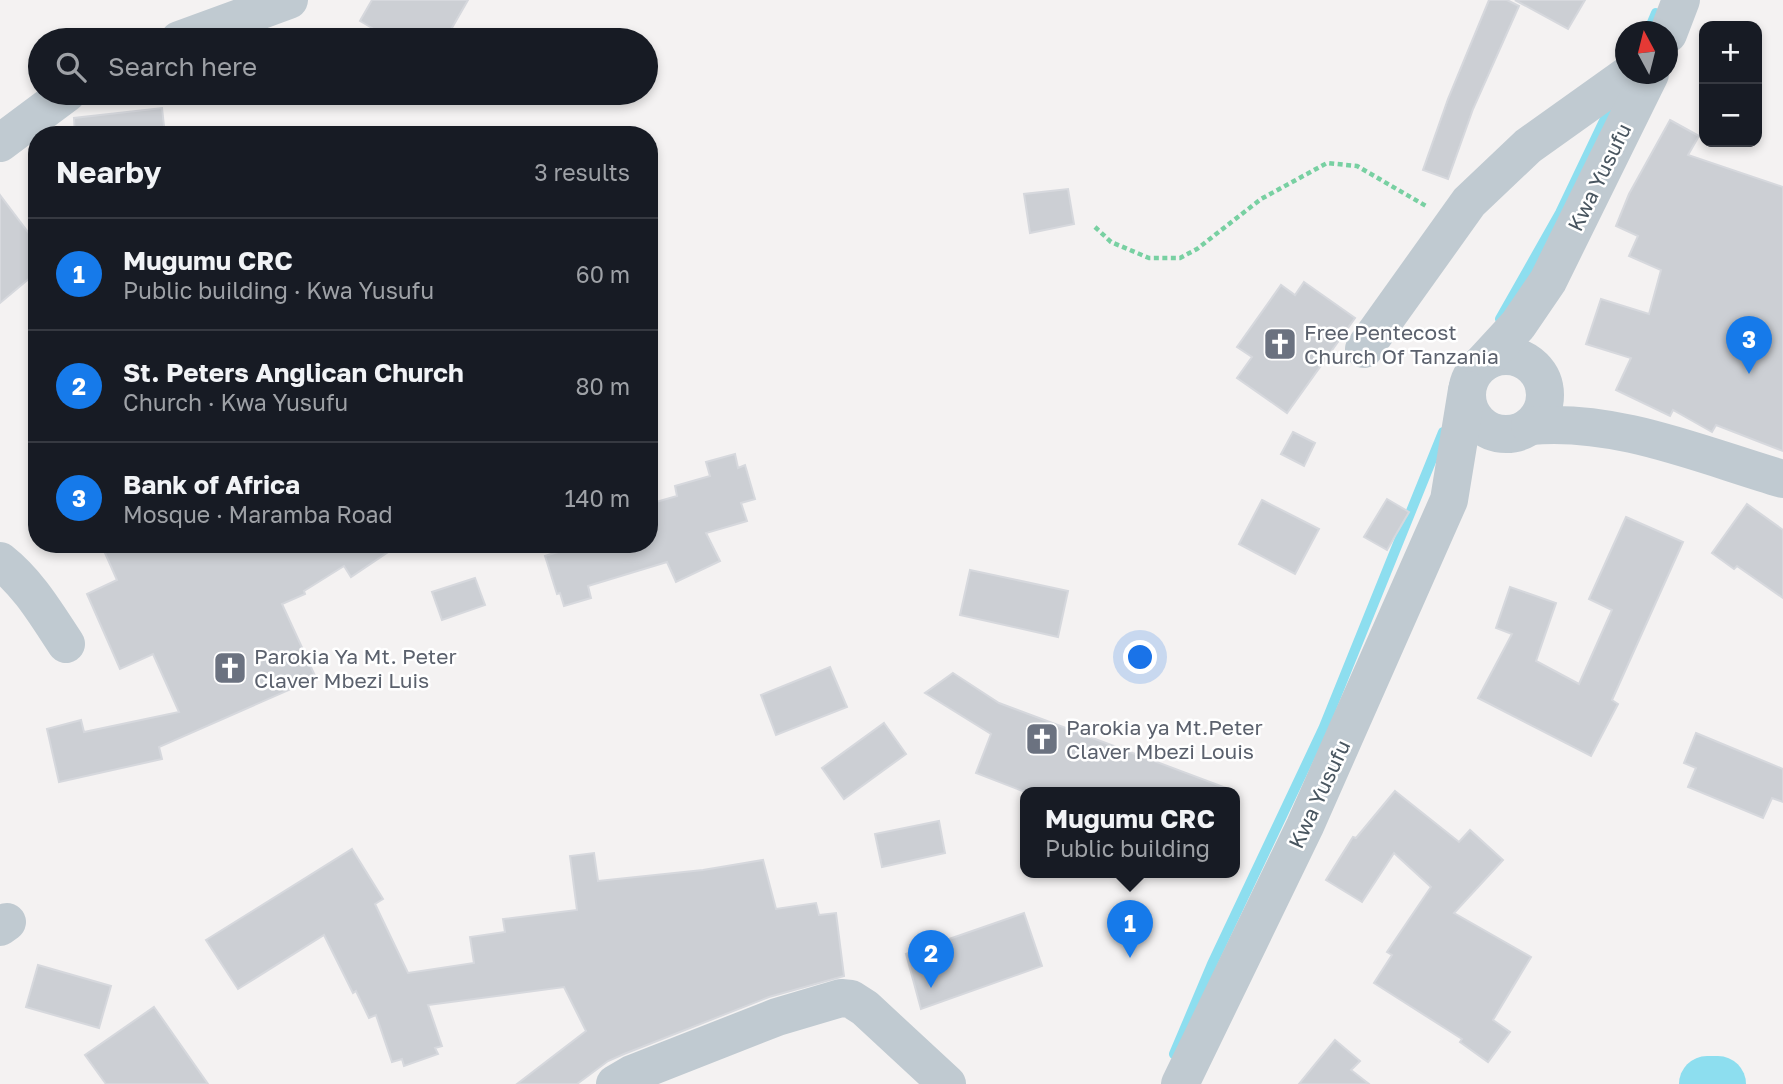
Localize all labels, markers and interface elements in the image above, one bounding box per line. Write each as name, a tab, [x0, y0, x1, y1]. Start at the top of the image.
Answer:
north arrow	[1615, 21, 1678, 84]
map controls	[1699, 21, 1762, 147]
button: +	[1699, 21, 1762, 84]
search box	[28, 28, 658, 105]
icon: search	[52, 48, 90, 86]
text: Search here	[108, 51, 257, 82]
button: −	[1699, 84, 1762, 147]
street label: Kwa Yusufu	[1562, 119, 1636, 235]
text: Nearby	[56, 154, 161, 190]
text: 3 results	[534, 158, 630, 186]
text: Mugumu CRC	[123, 245, 293, 276]
text: 1	[73, 260, 85, 288]
text: 60 m	[576, 260, 630, 288]
text: Public building · Kwa Yusufu	[123, 276, 434, 304]
pin: 3	[1726, 316, 1772, 374]
place label: Free Pentecost Church Of Tanzania	[1304, 319, 1499, 369]
church icon: Free Pentecost Church Of Tanzania	[1261, 325, 1299, 363]
text: St. Peters Anglican Church	[123, 357, 464, 388]
text: 2	[72, 372, 86, 400]
text: 80 m	[576, 372, 630, 400]
text: Church · Kwa Yusufu	[123, 388, 348, 416]
text: Bank of Africa	[123, 469, 300, 500]
text: 3	[72, 484, 86, 512]
text: 140 m	[564, 484, 630, 512]
text: Mosque · Maramba Road	[123, 500, 393, 528]
your location	[1123, 640, 1157, 674]
place label: Parokia Ya Mt. Peter Claver Mbezi Luis	[254, 643, 457, 693]
church icon: Parokia Ya Mt. Peter Claver Mbezi Luis	[211, 649, 249, 687]
place label: Parokia ya Mt.Peter Claver Mbezi Louis	[1066, 714, 1263, 764]
church icon: Parokia ya Mt.Peter Claver Mbezi Louis	[1023, 720, 1061, 758]
street label: Kwa Yusufu	[1283, 736, 1355, 852]
popup	[1020, 787, 1240, 878]
text: Mugumu CRC	[1045, 803, 1215, 834]
text: Public building	[1045, 834, 1210, 862]
pin: 1	[1107, 900, 1153, 958]
pin: 2	[908, 930, 954, 988]

